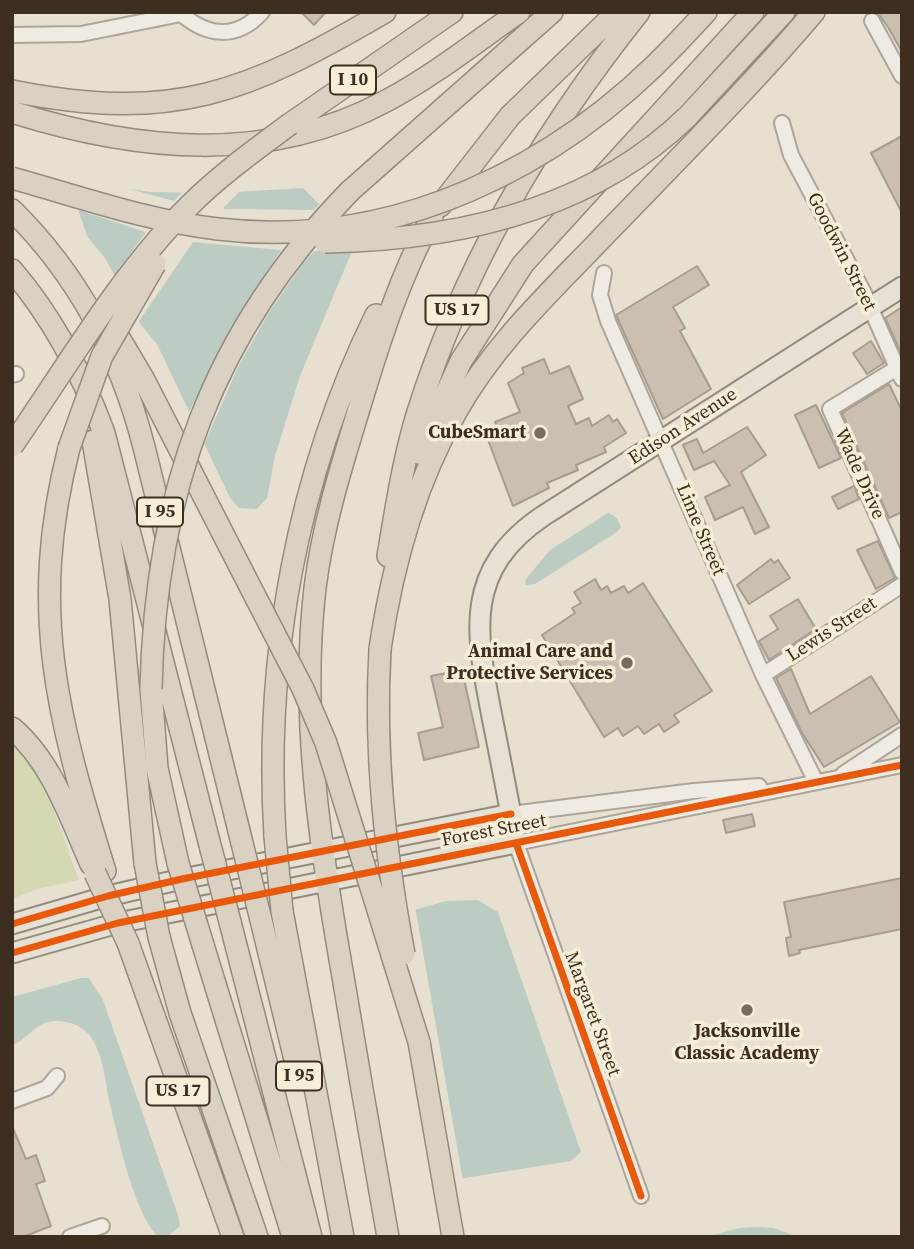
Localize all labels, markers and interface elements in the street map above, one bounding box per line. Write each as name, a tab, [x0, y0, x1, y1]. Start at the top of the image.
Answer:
road number: I 10	[330, 66, 376, 94]
street label: Goodwin Street	[801, 189, 881, 315]
road number: US 17	[426, 296, 489, 324]
street label: Edison Avenue	[624, 383, 742, 471]
place label: CubeSmart	[428, 422, 526, 444]
marker: CubeSmart	[532, 425, 548, 441]
street label: Wade Drive	[829, 425, 889, 523]
street label: Lime Street	[670, 481, 730, 579]
road number: I 95	[137, 498, 183, 526]
street label: Lewis Street	[783, 592, 881, 668]
place label: Animal Care and Protective Services	[446, 641, 613, 685]
marker: Animal Care and Protective Services	[619, 655, 635, 671]
street label: Forest Street	[440, 810, 548, 852]
street label: Margaret Street	[559, 949, 625, 1079]
marker: Jacksonville Classic Academy	[739, 1002, 755, 1018]
place label: Jacksonville Classic Academy	[674, 1021, 820, 1065]
road number: I 95	[276, 1062, 322, 1091]
road number: US 17	[146, 1076, 210, 1106]

